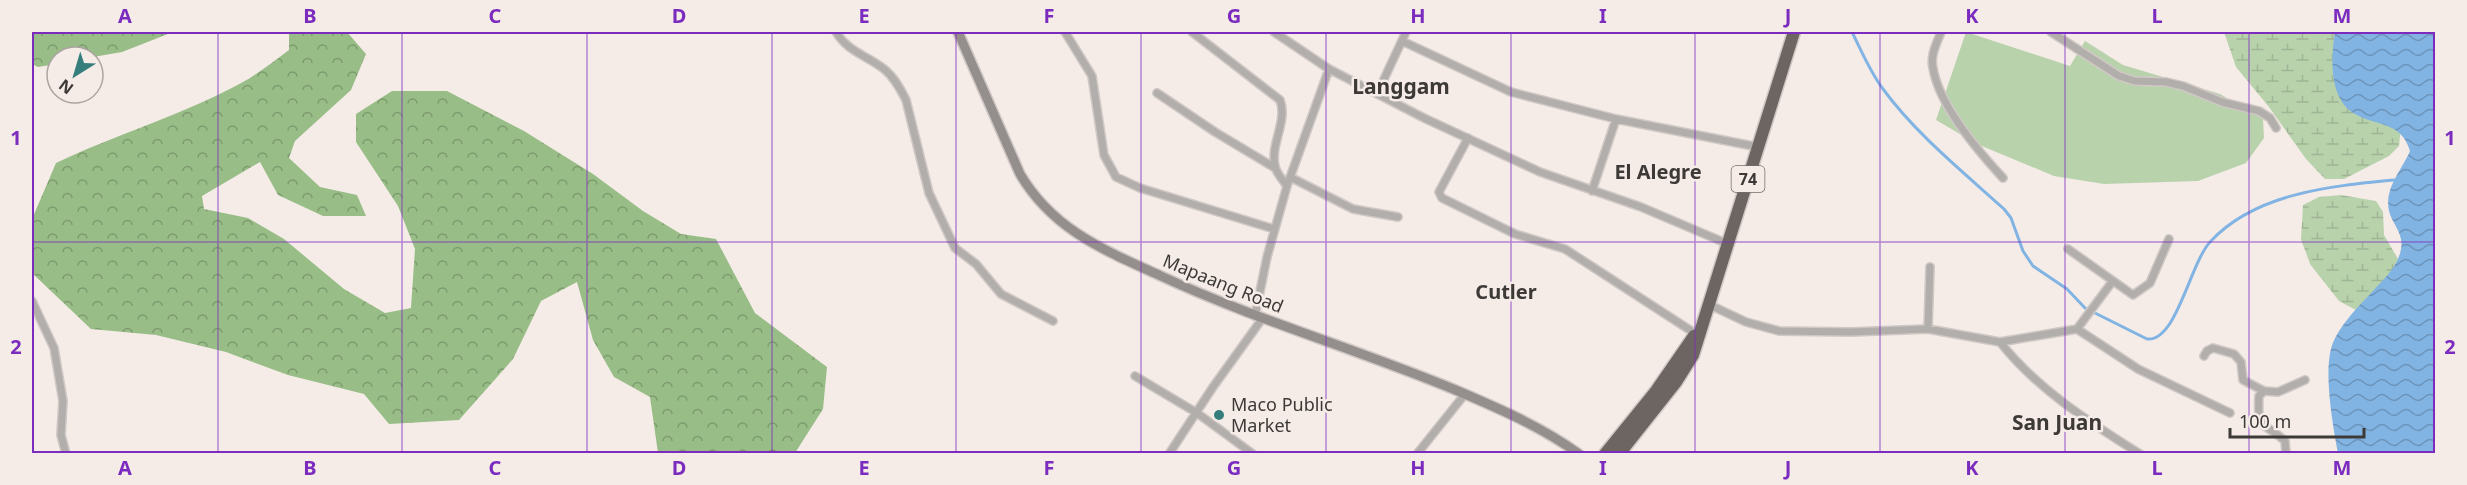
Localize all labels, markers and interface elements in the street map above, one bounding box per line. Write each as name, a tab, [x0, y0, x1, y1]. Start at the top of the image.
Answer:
text: A	[118, 2, 132, 29]
text: B	[303, 2, 317, 29]
text: C	[489, 2, 502, 29]
text: D	[672, 2, 686, 29]
text: E	[858, 2, 870, 29]
text: F	[1044, 2, 1054, 29]
text: G	[1227, 2, 1241, 29]
text: H	[1410, 2, 1426, 29]
text: I	[1599, 2, 1607, 29]
text: J	[1783, 2, 1791, 29]
text: K	[1965, 2, 1979, 29]
text: L	[2151, 2, 2163, 29]
text: M	[2333, 2, 2351, 29]
north arrow	[45, 45, 105, 105]
district label: Langgam	[1352, 72, 1450, 100]
text: N	[54, 74, 78, 100]
text: 1	[10, 124, 22, 151]
text: 1	[2444, 124, 2456, 151]
district label: El Alegre	[1614, 158, 1702, 185]
road number: 74	[1732, 166, 1764, 192]
street label: Mapaang Road	[1160, 248, 1287, 318]
district label: Cutler	[1475, 278, 1537, 305]
text: 2	[10, 333, 22, 360]
text: 2	[2444, 333, 2456, 360]
place label: Maco Public Market	[1231, 392, 1333, 437]
scale bar	[2230, 401, 2364, 439]
marker: Maco Public Market	[1212, 408, 1226, 422]
district label: San Juan	[2012, 408, 2102, 436]
text: 100 m	[2239, 409, 2291, 433]
text: A	[118, 454, 132, 481]
text: B	[303, 454, 317, 481]
text: C	[489, 454, 502, 481]
text: D	[672, 454, 686, 481]
text: E	[858, 454, 870, 481]
text: F	[1044, 454, 1054, 481]
text: G	[1227, 454, 1241, 481]
text: H	[1410, 454, 1426, 481]
text: I	[1599, 454, 1607, 481]
text: J	[1783, 454, 1791, 481]
text: K	[1965, 454, 1979, 481]
text: L	[2151, 454, 2163, 481]
text: M	[2333, 454, 2351, 481]

